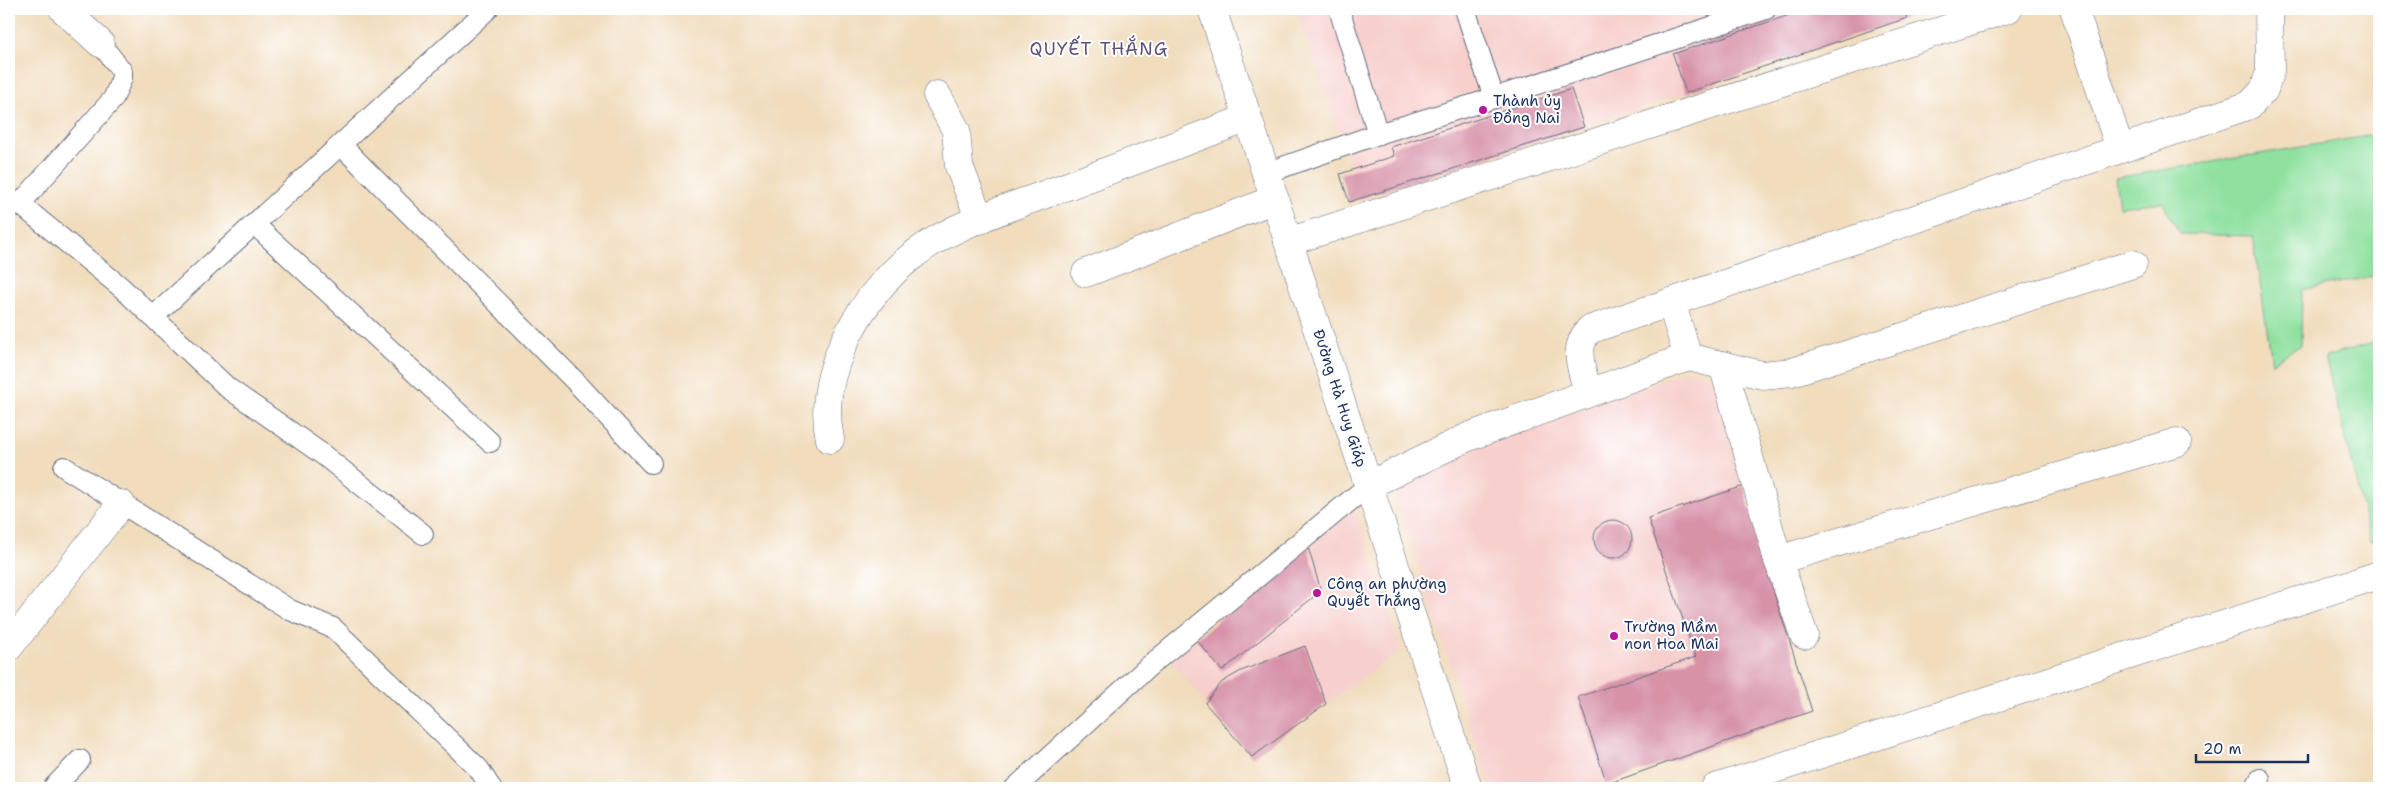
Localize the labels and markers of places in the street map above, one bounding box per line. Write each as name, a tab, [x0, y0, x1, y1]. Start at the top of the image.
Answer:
place label: Thành ủy Đồng Nai	[1493, 91, 1561, 128]
marker: Thành ủy Đồng Nai	[1477, 104, 1489, 116]
place label: Công an phường Quyết Thắng	[1327, 574, 1446, 611]
marker: Công an phường Quyết Thắng	[1311, 587, 1323, 599]
place label: Trường Mầm non Hoa Mai	[1624, 617, 1719, 654]
marker: Trường Mầm non Hoa Mai	[1608, 630, 1620, 642]

